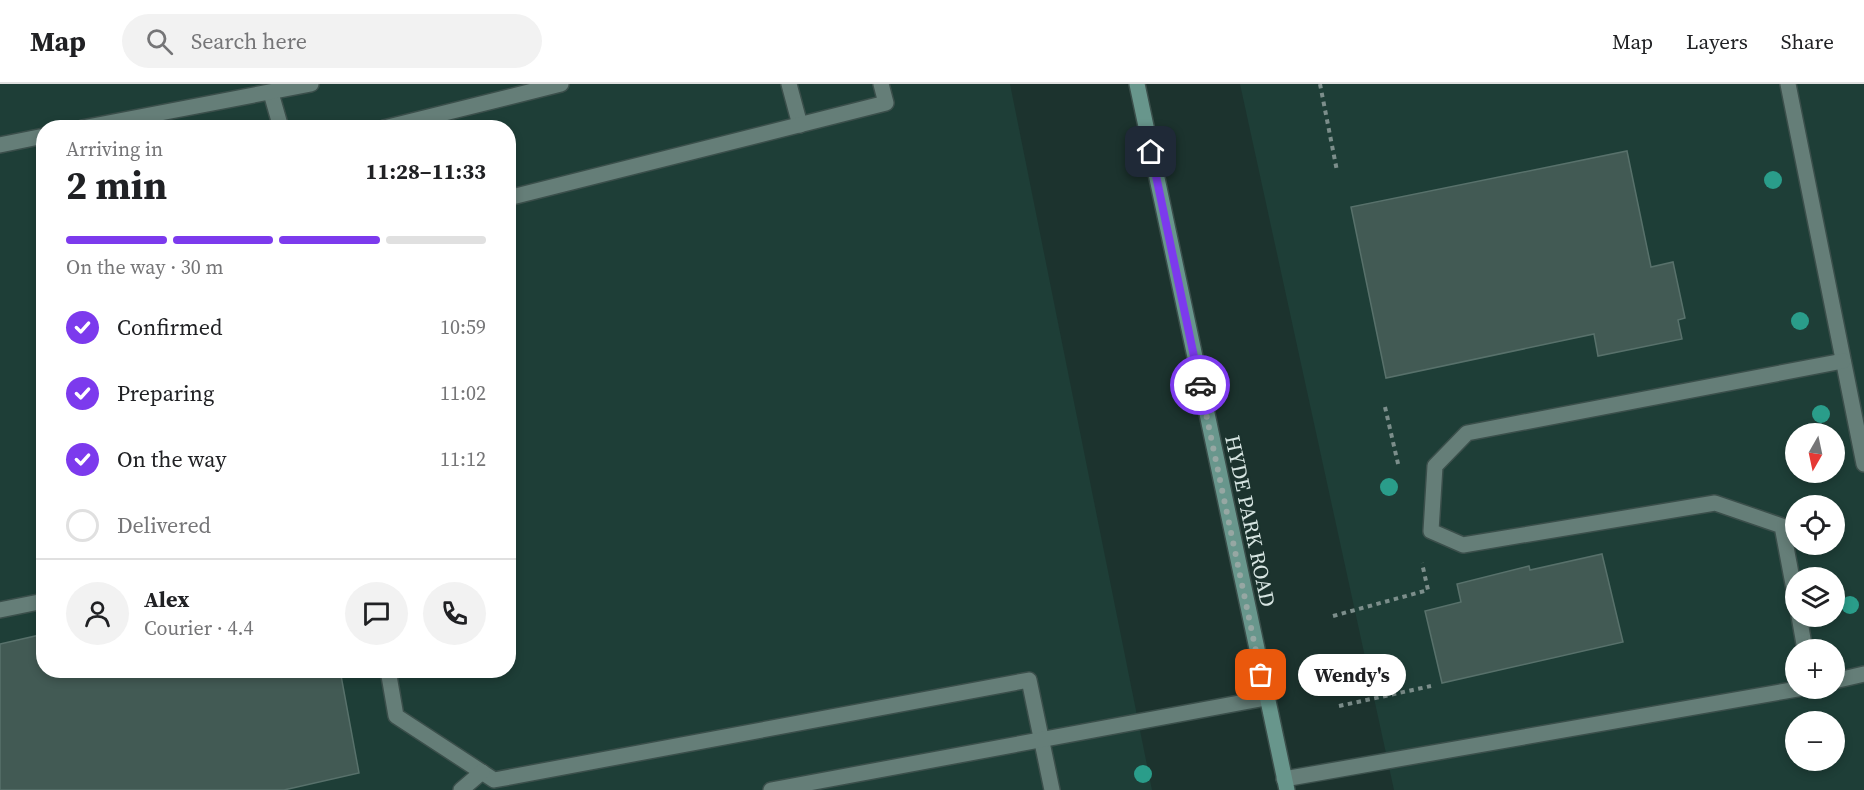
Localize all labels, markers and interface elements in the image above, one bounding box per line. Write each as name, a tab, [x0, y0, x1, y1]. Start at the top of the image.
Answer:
search box	[122, 14, 542, 68]
text: Map	[30, 22, 86, 60]
icon: search	[143, 25, 176, 58]
text: Search here	[191, 26, 307, 56]
text: Map	[1612, 27, 1653, 56]
text: Layers	[1686, 27, 1748, 56]
text: Share	[1781, 27, 1834, 56]
pin	[1125, 126, 1176, 177]
text: Arriving in	[66, 135, 163, 163]
icon: home	[1134, 135, 1167, 168]
text: 11:28–11:33	[366, 156, 486, 186]
text: 2 min	[66, 159, 167, 212]
text: On the way · 30 m	[66, 253, 223, 281]
icon: check	[66, 311, 99, 344]
text: Confirmed	[117, 312, 222, 342]
text: 10:59	[440, 313, 486, 341]
courier	[1170, 355, 1230, 415]
icon: car	[1184, 369, 1217, 402]
icon: check	[66, 377, 99, 410]
text: Preparing	[117, 378, 214, 408]
text: 11:02	[440, 379, 486, 407]
north arrow	[1785, 423, 1845, 483]
map controls	[1785, 423, 1845, 771]
street label: HYDE PARK ROAD	[1218, 432, 1283, 609]
icon: check	[66, 443, 99, 476]
text: On the way	[117, 444, 226, 474]
text: 11:12	[440, 445, 486, 473]
button: locate	[1785, 495, 1845, 555]
text: Delivered	[117, 510, 211, 540]
button: layers	[1785, 567, 1845, 627]
button: person	[66, 582, 129, 645]
button: chat	[345, 582, 408, 645]
button: phone	[423, 582, 486, 645]
text: Alex	[144, 584, 189, 614]
text: Courier · 4.4	[144, 614, 253, 642]
button: +	[1785, 639, 1845, 699]
pin	[1235, 649, 1286, 700]
callout: Wendy's	[1297, 654, 1405, 696]
icon: bag	[1244, 658, 1277, 691]
text: Wendy's	[1314, 661, 1390, 689]
button: −	[1785, 711, 1845, 771]

